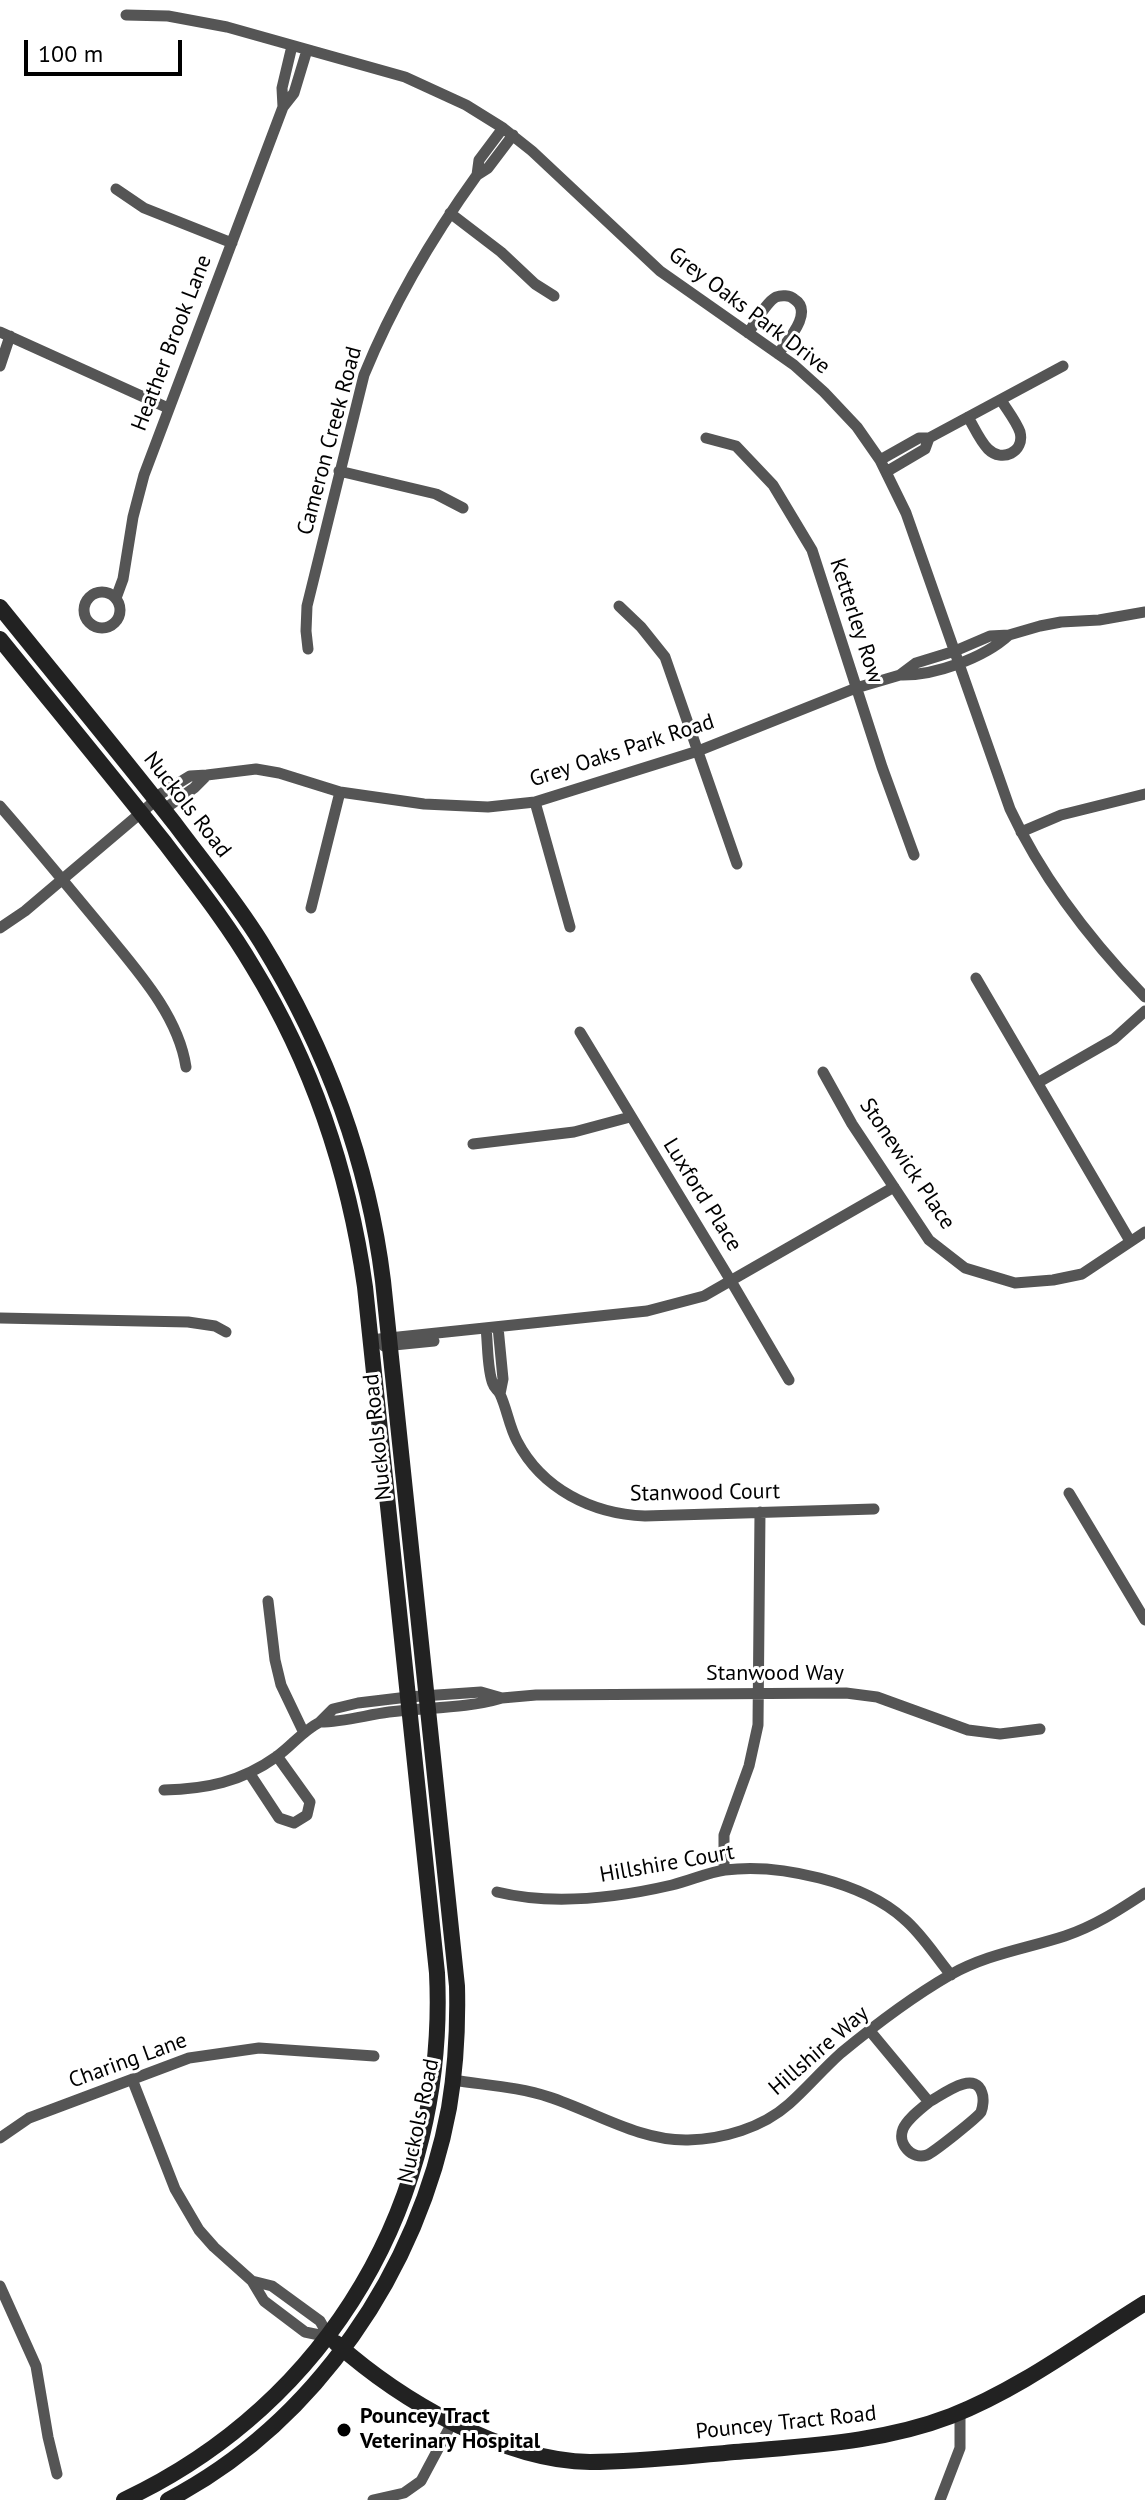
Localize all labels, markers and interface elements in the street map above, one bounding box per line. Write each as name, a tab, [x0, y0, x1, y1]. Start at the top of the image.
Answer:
scale bar	[28, 24, 186, 74]
text: 100 m	[38, 38, 103, 69]
street label: Grey Oaks Park Drive	[663, 242, 835, 380]
street label: Heather Brook Lane	[126, 251, 218, 435]
street label: Cameron Creek Road	[292, 344, 368, 538]
street label: Ketterley Row	[823, 555, 889, 687]
street label: Grey Oaks Park Road	[526, 709, 718, 793]
street label: Nuckols Road	[138, 747, 236, 863]
street label: Stonewick Place	[853, 1093, 961, 1235]
street label: Luxford Place	[657, 1134, 747, 1256]
street label: Nuckols Road	[358, 1373, 398, 1501]
street label: Stanwood Court	[630, 1478, 780, 1508]
street label: Stanwood Way	[706, 1661, 844, 1687]
street label: Hillshire Court	[598, 1839, 736, 1889]
street label: Hillshire Way	[764, 2000, 874, 2102]
street label: Charing Lane	[65, 2027, 191, 2095]
street label: Nuckols Road	[393, 2056, 445, 2186]
street label: Pouncey Tract Road	[694, 2400, 878, 2446]
place label: Pouncey Tract Veterinary Hospital	[360, 2404, 540, 2456]
marker: Pouncey Tract Veterinary Hospital	[335, 2421, 353, 2439]

